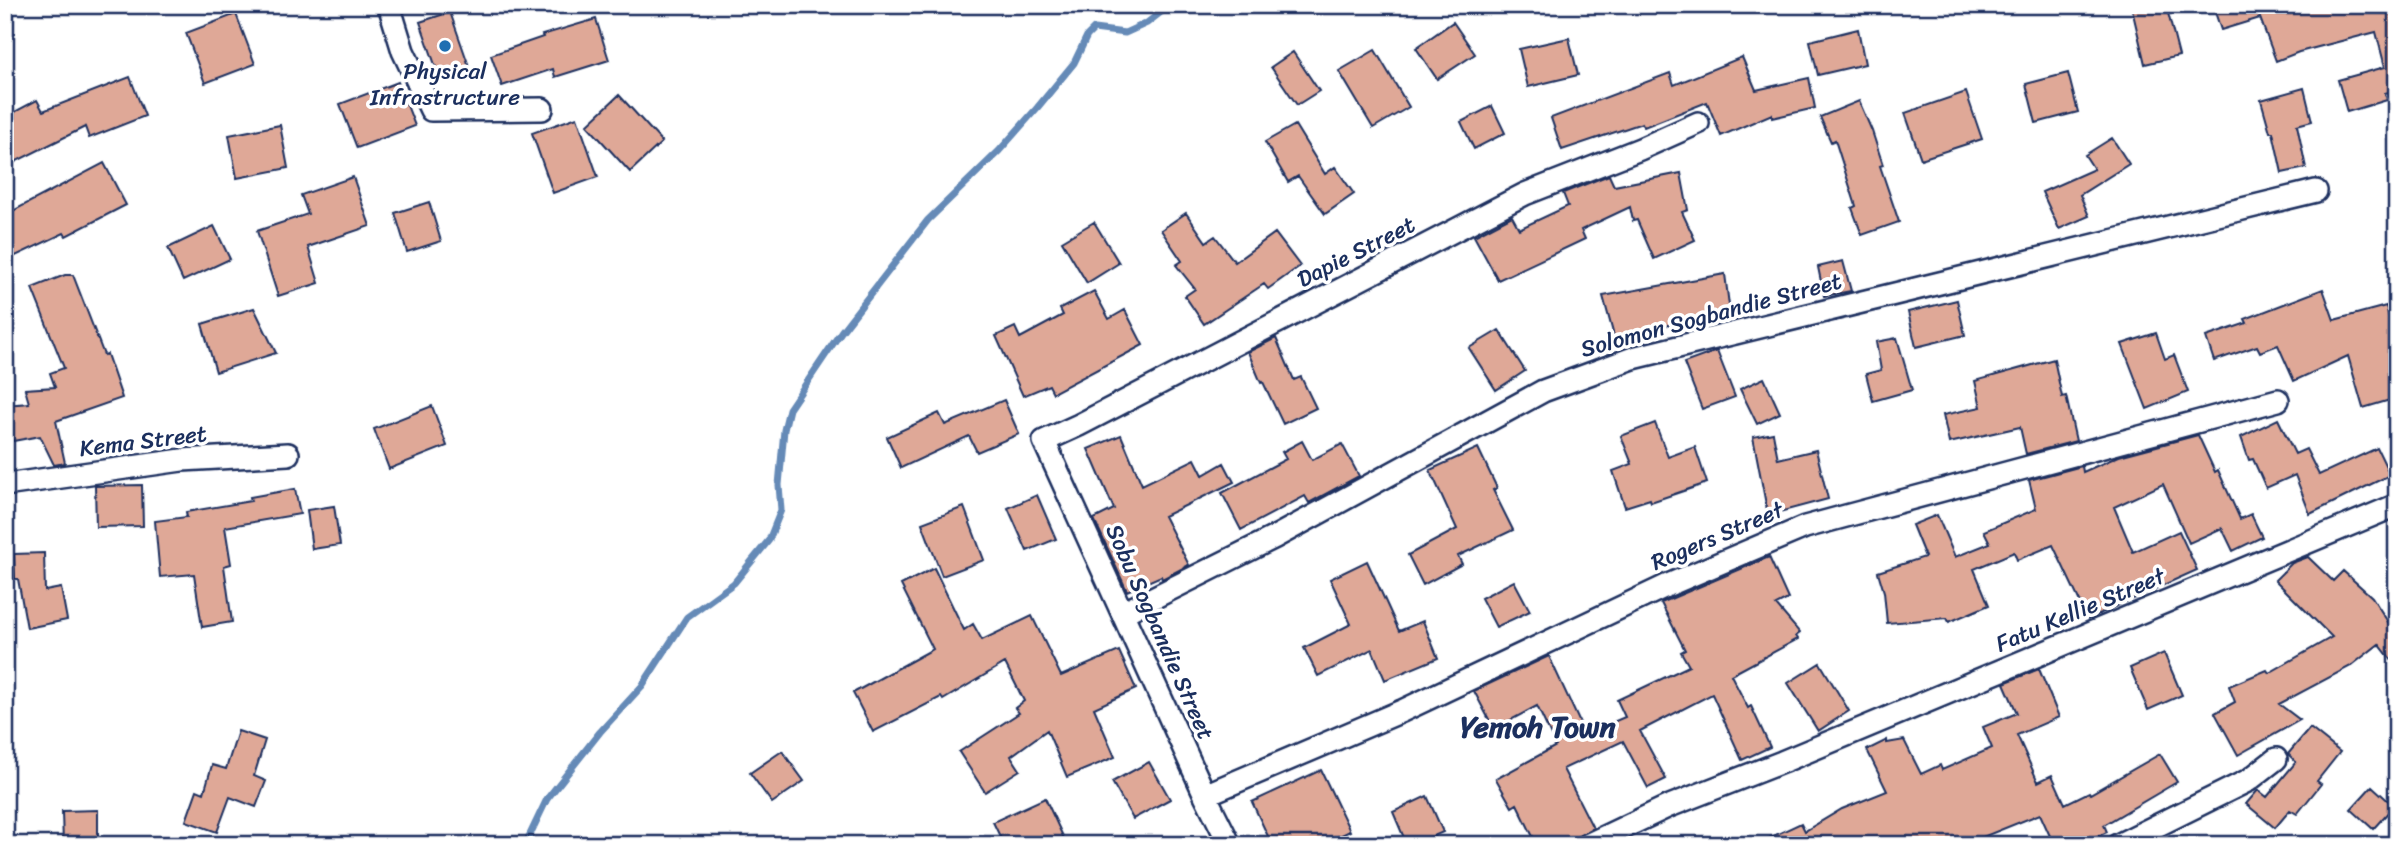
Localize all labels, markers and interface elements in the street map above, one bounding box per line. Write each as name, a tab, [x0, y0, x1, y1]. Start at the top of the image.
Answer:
marker: Physical Infrastructure	[437, 38, 453, 54]
place label: Physical Infrastructure	[369, 51, 520, 118]
street label: Dapie Street	[1289, 205, 1423, 299]
street label: Solomon Sogbandie Street	[1576, 260, 1846, 370]
street label: Kema Street	[77, 413, 209, 469]
street label: Rogers Street	[1644, 489, 1791, 582]
street label: Sobu Sogbandie Street	[1094, 517, 1226, 747]
street label: Fatu Kellie Street	[1989, 555, 2173, 664]
district label: Yemoh Town	[1460, 700, 1617, 754]

